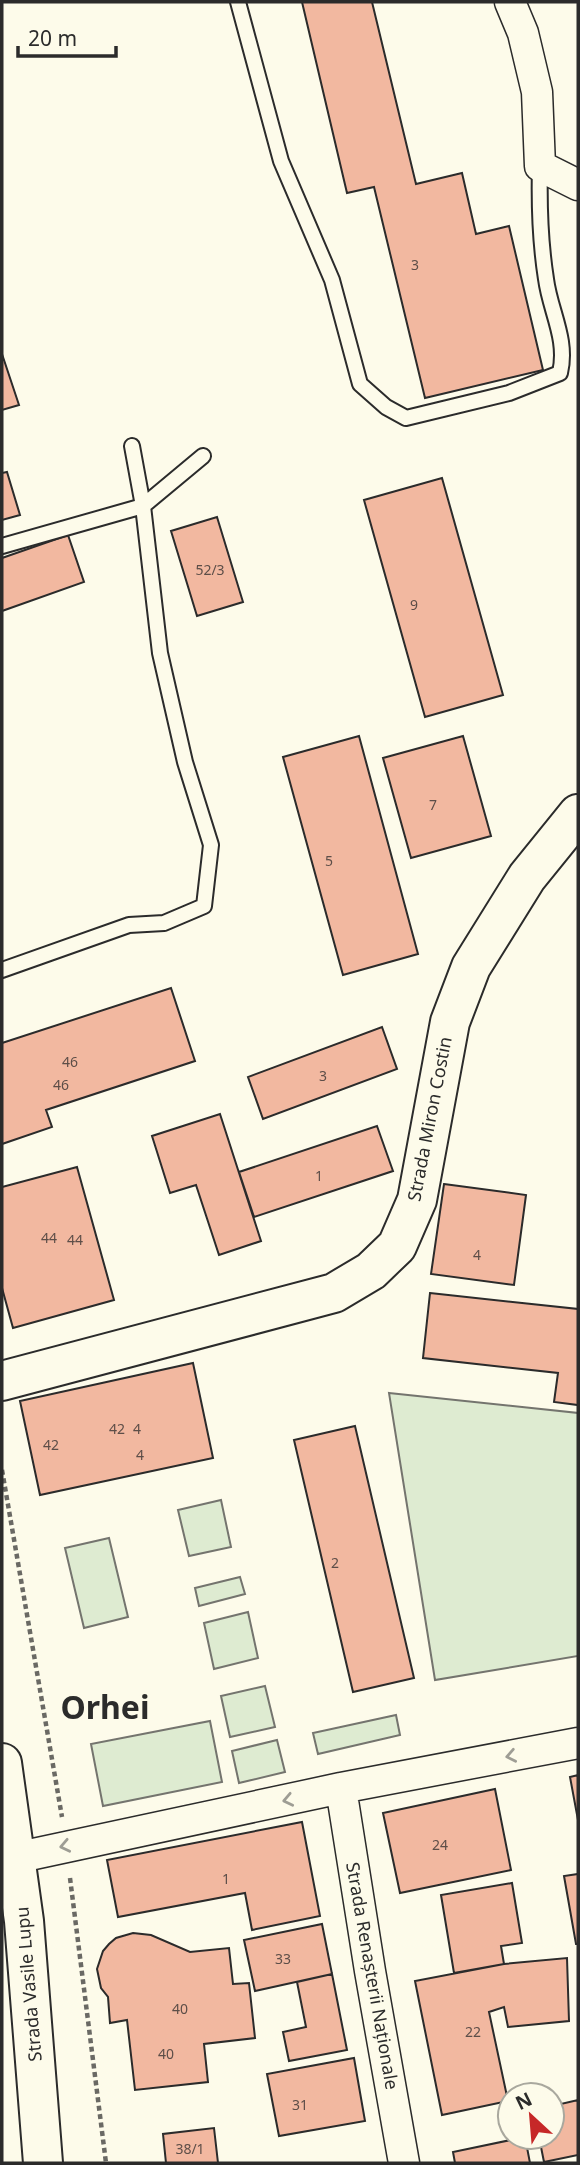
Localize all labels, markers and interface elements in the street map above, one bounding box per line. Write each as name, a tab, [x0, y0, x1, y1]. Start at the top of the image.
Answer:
scale bar	[18, 14, 116, 58]
text: 20 m	[28, 24, 77, 52]
house number: 3	[411, 255, 419, 274]
house number: 52/3	[195, 560, 225, 579]
house number: 9	[410, 595, 418, 614]
house number: 7	[429, 795, 437, 814]
house number: 5	[325, 851, 333, 870]
street label: Strada Miron Costin	[401, 1034, 457, 1203]
house number: 46	[62, 1052, 78, 1071]
house number: 3	[319, 1066, 327, 1085]
house number: 46	[53, 1075, 69, 1094]
house number: 1	[315, 1166, 323, 1185]
house number: 44	[41, 1228, 57, 1247]
house number: 44	[67, 1230, 83, 1249]
house number: 4	[473, 1245, 481, 1264]
house number: 42	[109, 1419, 125, 1438]
house number: 4	[133, 1419, 141, 1438]
house number: 42	[43, 1435, 59, 1454]
house number: 4	[136, 1445, 144, 1464]
house number: 2	[331, 1553, 339, 1572]
district label: Orhei	[60, 1685, 150, 1728]
one-way arrow	[505, 1747, 517, 1762]
one-way arrow	[282, 1791, 294, 1806]
house number: 24	[432, 1835, 448, 1854]
one-way arrow	[59, 1838, 71, 1853]
street label: Strada Renașterii Naționale	[341, 1860, 405, 2091]
house number: 1	[222, 1869, 230, 1888]
street label: Strada Vasile Lupu	[9, 1906, 47, 2063]
house number: 33	[275, 1949, 291, 1968]
house number: 40	[172, 1999, 188, 2018]
house number: 22	[465, 2022, 481, 2041]
house number: 40	[158, 2044, 174, 2063]
north arrow	[496, 2081, 566, 2151]
text: N	[511, 2086, 536, 2116]
house number: 31	[292, 2095, 308, 2114]
house number: 38/1	[175, 2139, 205, 2158]

